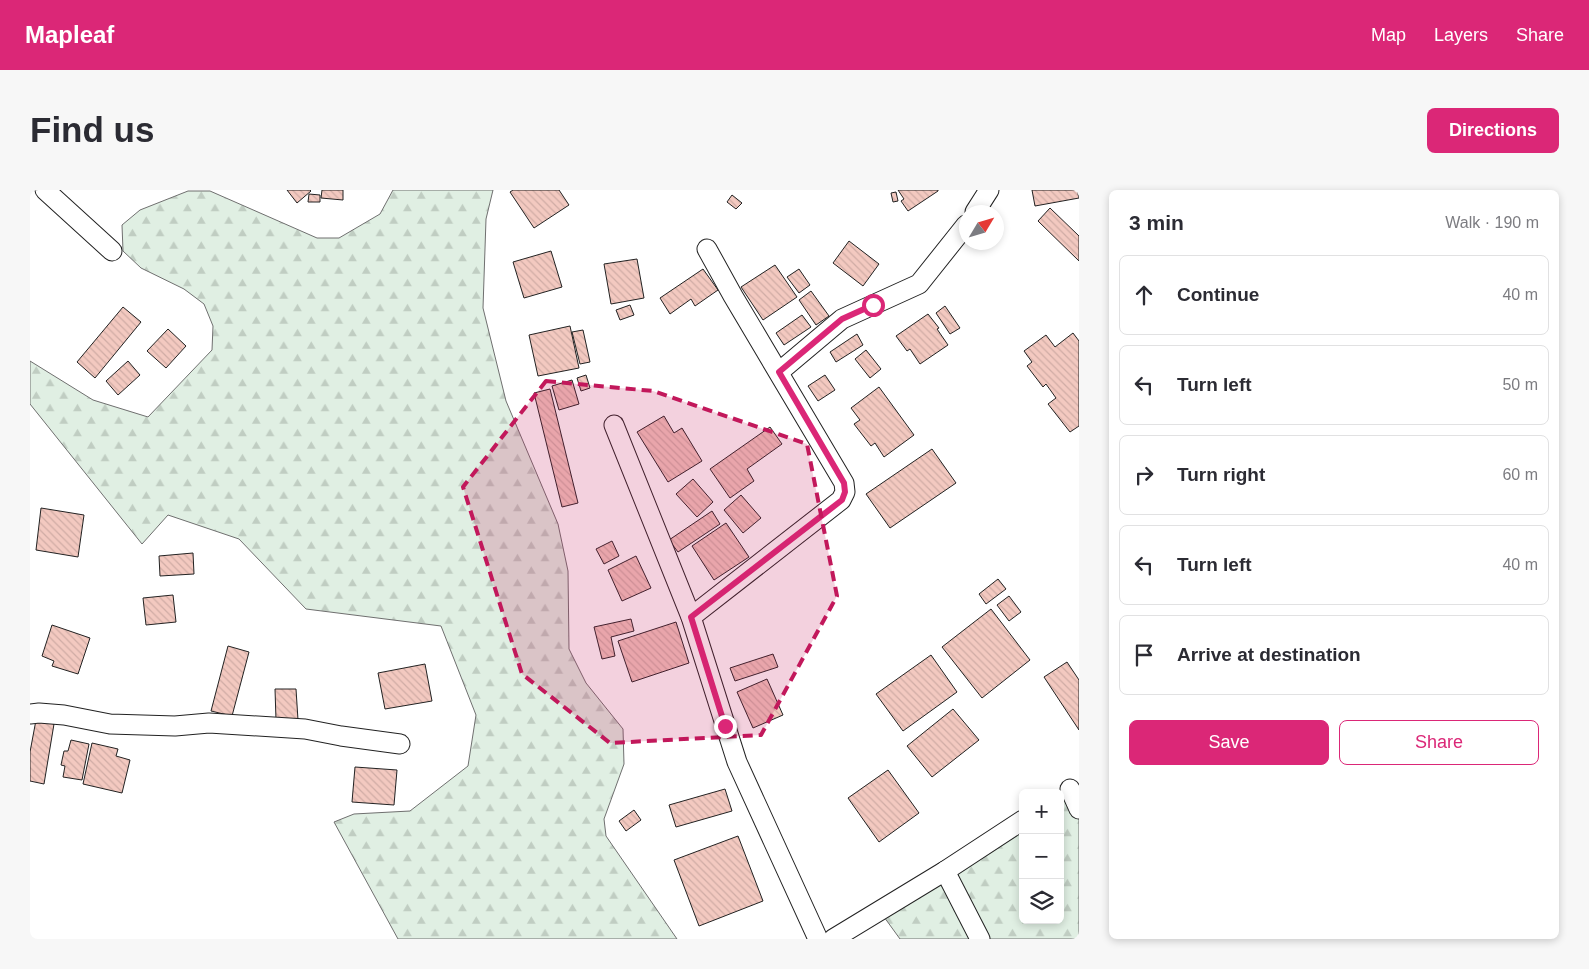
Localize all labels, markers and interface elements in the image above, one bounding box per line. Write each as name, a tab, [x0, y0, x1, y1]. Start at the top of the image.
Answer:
text: Mapleaf	[25, 21, 114, 48]
text: Map	[1371, 25, 1406, 45]
text: Layers	[1434, 25, 1488, 45]
text: Share	[1516, 25, 1564, 45]
button: Directions	[1427, 108, 1559, 153]
text: Find us	[30, 110, 154, 149]
north arrow	[959, 205, 1004, 250]
text: 3 min	[1129, 211, 1184, 234]
text: Walk · 190 m	[1445, 214, 1539, 231]
icon: ahead	[1130, 281, 1158, 309]
text: Continue	[1177, 284, 1259, 305]
text: 40 m	[1502, 286, 1538, 303]
route start	[862, 294, 885, 317]
icon: left	[1130, 371, 1158, 399]
text: Turn left	[1177, 374, 1252, 395]
text: 50 m	[1502, 376, 1538, 393]
icon: right	[1130, 461, 1158, 489]
text: Turn right	[1177, 464, 1265, 485]
text: 60 m	[1502, 466, 1538, 483]
icon: left	[1130, 551, 1158, 579]
text: Turn left	[1177, 554, 1252, 575]
text: 40 m	[1502, 556, 1538, 573]
icon: arrive	[1130, 641, 1158, 669]
text: Arrive at destination	[1177, 644, 1361, 665]
route end	[714, 715, 737, 738]
button: Save	[1129, 720, 1329, 765]
button: Share	[1339, 720, 1539, 765]
map controls	[1019, 789, 1064, 924]
button: +	[1019, 789, 1064, 834]
button: −	[1019, 834, 1064, 879]
button: layers	[1019, 879, 1064, 924]

